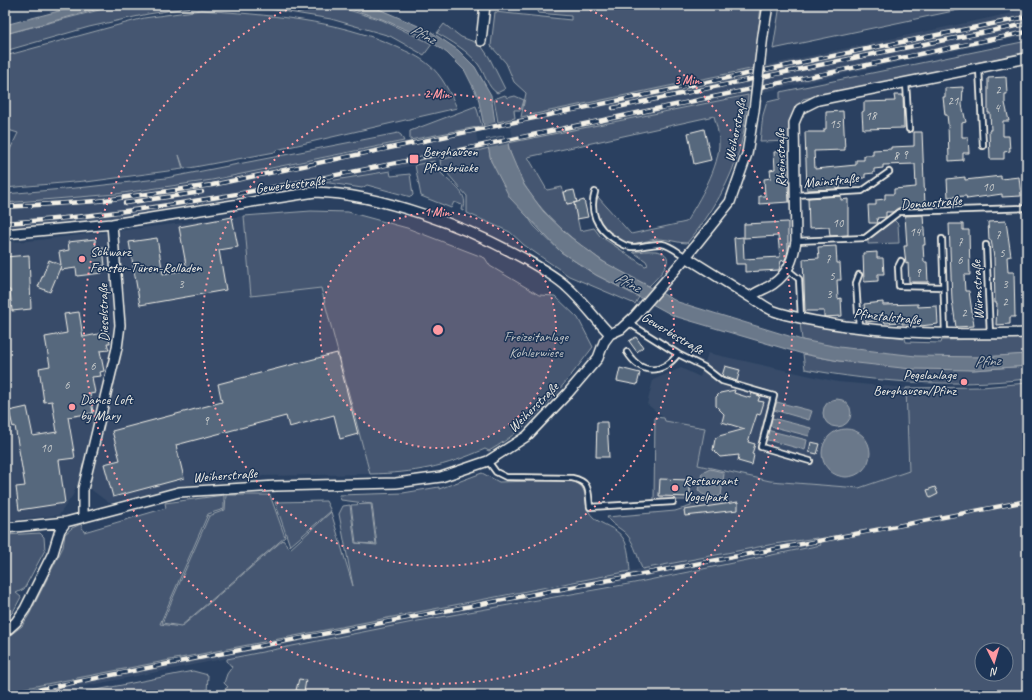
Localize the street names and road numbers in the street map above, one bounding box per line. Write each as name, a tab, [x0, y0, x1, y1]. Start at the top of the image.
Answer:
street label: Weiherstraße	[721, 96, 750, 163]
street label: Rheinstraße	[771, 128, 790, 187]
street label: Mainstraße	[803, 169, 861, 192]
street label: Gewerbestraße	[255, 172, 327, 197]
street label: Donaustraße	[900, 192, 963, 213]
street label: Würmstraße	[967, 258, 988, 320]
street label: Dieselstraße	[94, 282, 113, 342]
street label: Pfinztalstraße	[853, 305, 923, 329]
street label: Gewerbestraße	[639, 308, 708, 359]
street label: Weiherstraße	[505, 378, 563, 436]
street label: Weiherstraße	[192, 465, 259, 486]

